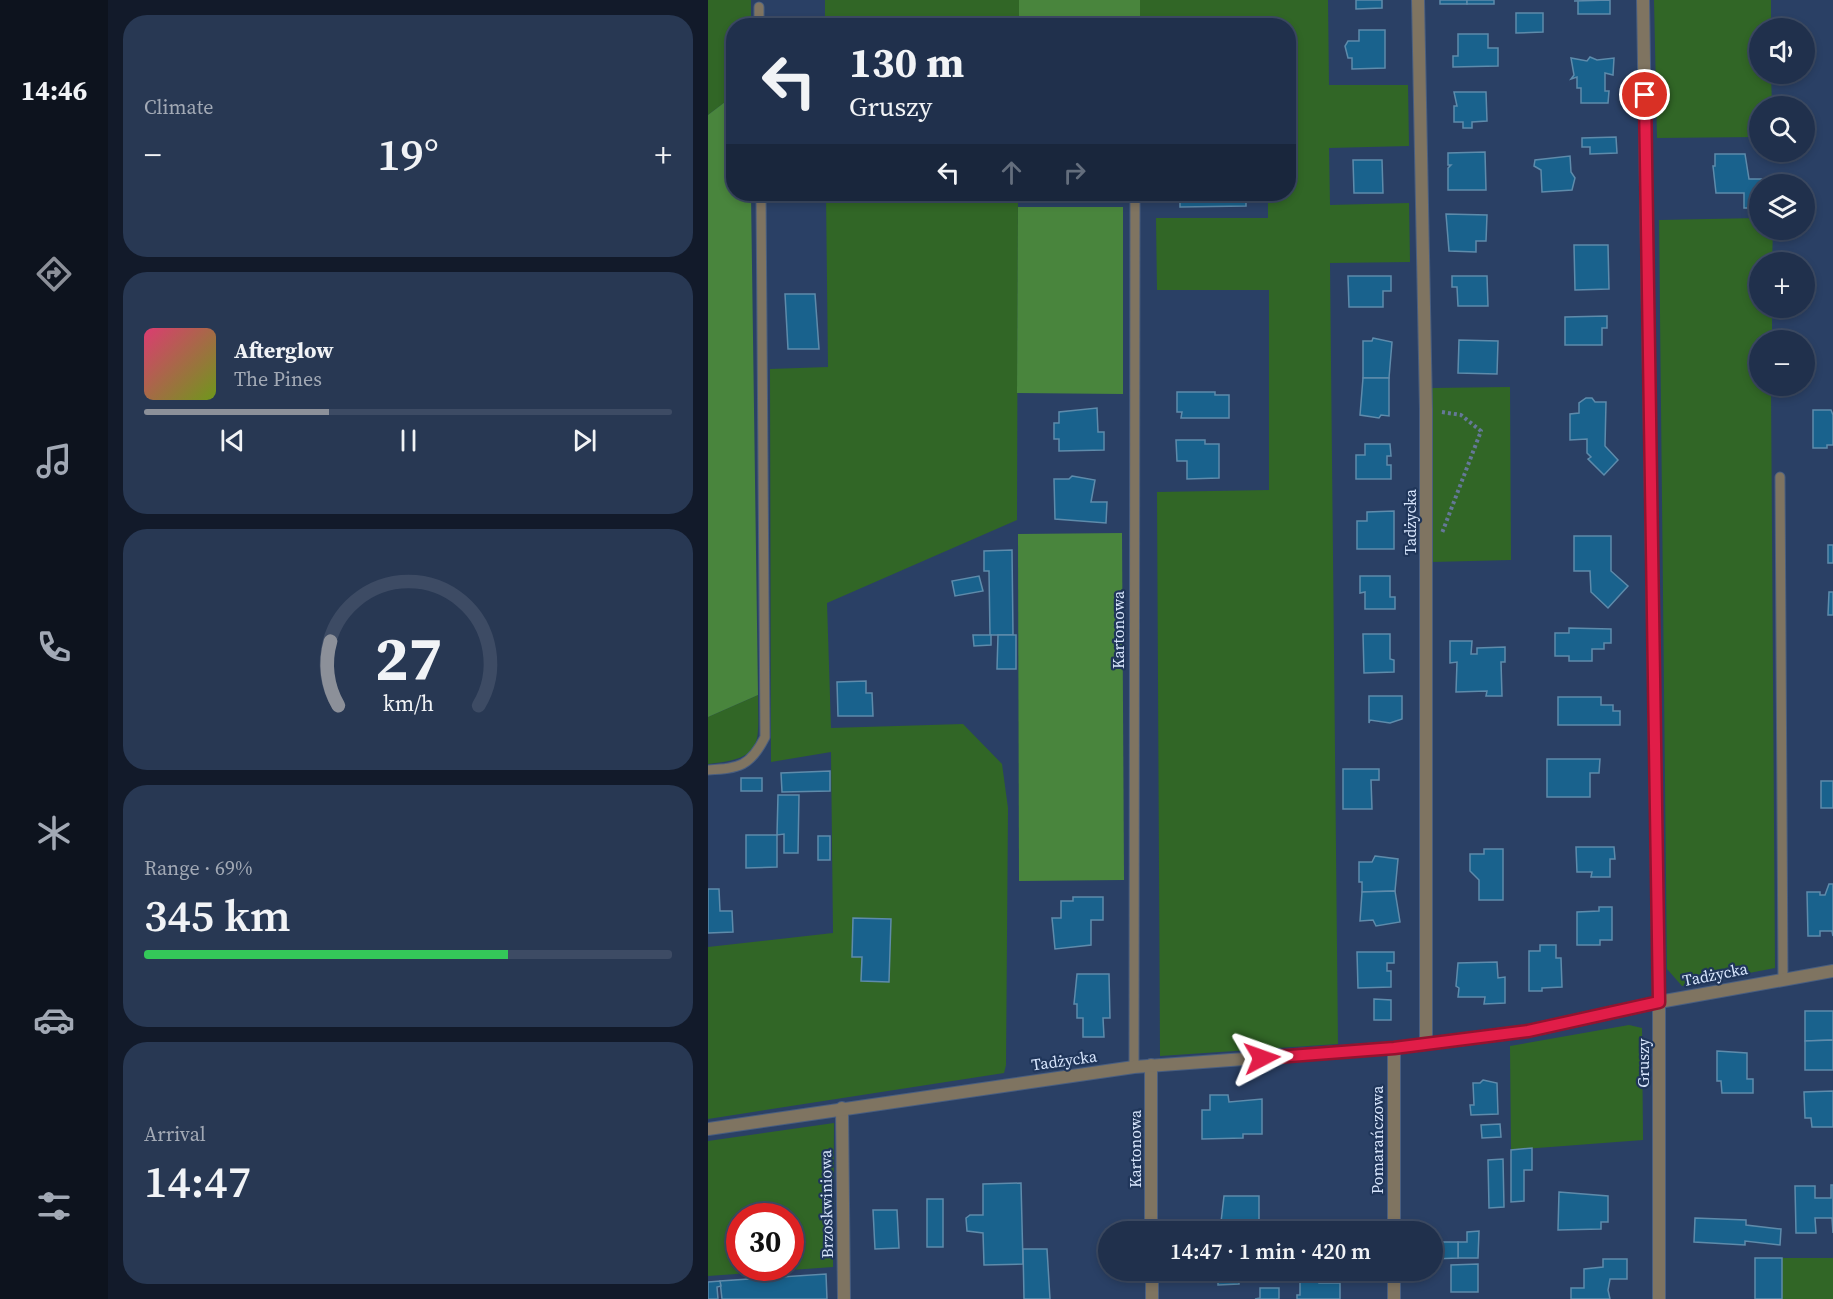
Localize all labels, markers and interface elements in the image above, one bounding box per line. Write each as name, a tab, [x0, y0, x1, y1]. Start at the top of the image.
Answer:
map controls	[1749, 18, 1815, 396]
button: sound	[1749, 18, 1815, 84]
text: 130 m	[849, 33, 964, 91]
icon: left	[750, 42, 828, 120]
pin	[1619, 69, 1670, 120]
text: 14:46	[21, 72, 87, 109]
icon: arrive	[1628, 78, 1661, 111]
text: Gruszy	[849, 88, 932, 125]
text: Climate	[144, 93, 213, 121]
button: search	[1749, 96, 1815, 162]
text: 19°	[377, 123, 439, 185]
text: −	[144, 132, 162, 177]
text: +	[655, 132, 672, 177]
icon: left	[932, 156, 965, 189]
icon: ahead	[995, 156, 1028, 189]
icon: right	[1058, 156, 1091, 189]
button: layers	[1749, 174, 1815, 240]
button: +	[1749, 252, 1815, 318]
icon: directions	[33, 253, 75, 295]
button: −	[1749, 330, 1815, 396]
text: Afterglow	[234, 335, 334, 365]
text: The Pines	[234, 365, 322, 393]
icon: previous	[216, 424, 249, 457]
icon: pause	[392, 424, 425, 457]
icon: next	[568, 424, 601, 457]
icon: music	[33, 440, 75, 482]
street label: Tadżycka	[1399, 488, 1421, 555]
street label: Kartonowa	[1107, 590, 1129, 669]
text: 27	[374, 616, 442, 702]
icon: phone	[33, 626, 75, 668]
text: km/h	[382, 690, 434, 719]
icon: climate	[33, 812, 75, 854]
text: Range · 69%	[144, 854, 253, 882]
text: 345 km	[144, 884, 291, 946]
street label: Tadżycka	[1681, 957, 1750, 991]
icon: car	[33, 999, 75, 1041]
position arrow	[1230, 1026, 1294, 1090]
street label: Gruszy	[1632, 1037, 1654, 1088]
street label: Tadżycka	[1030, 1044, 1099, 1075]
street label: Pomarańczowa	[1366, 1085, 1388, 1194]
street label: Kartonowa	[1124, 1109, 1146, 1188]
text: Arrival	[144, 1120, 206, 1148]
street label: Brzoskwiniowa	[814, 1149, 838, 1259]
text: 14:47	[144, 1150, 251, 1212]
icon: filters	[33, 1185, 75, 1227]
speed limit sign: 30	[726, 1203, 804, 1281]
text: 14:47 · 1 min · 420 m	[1170, 1236, 1371, 1266]

